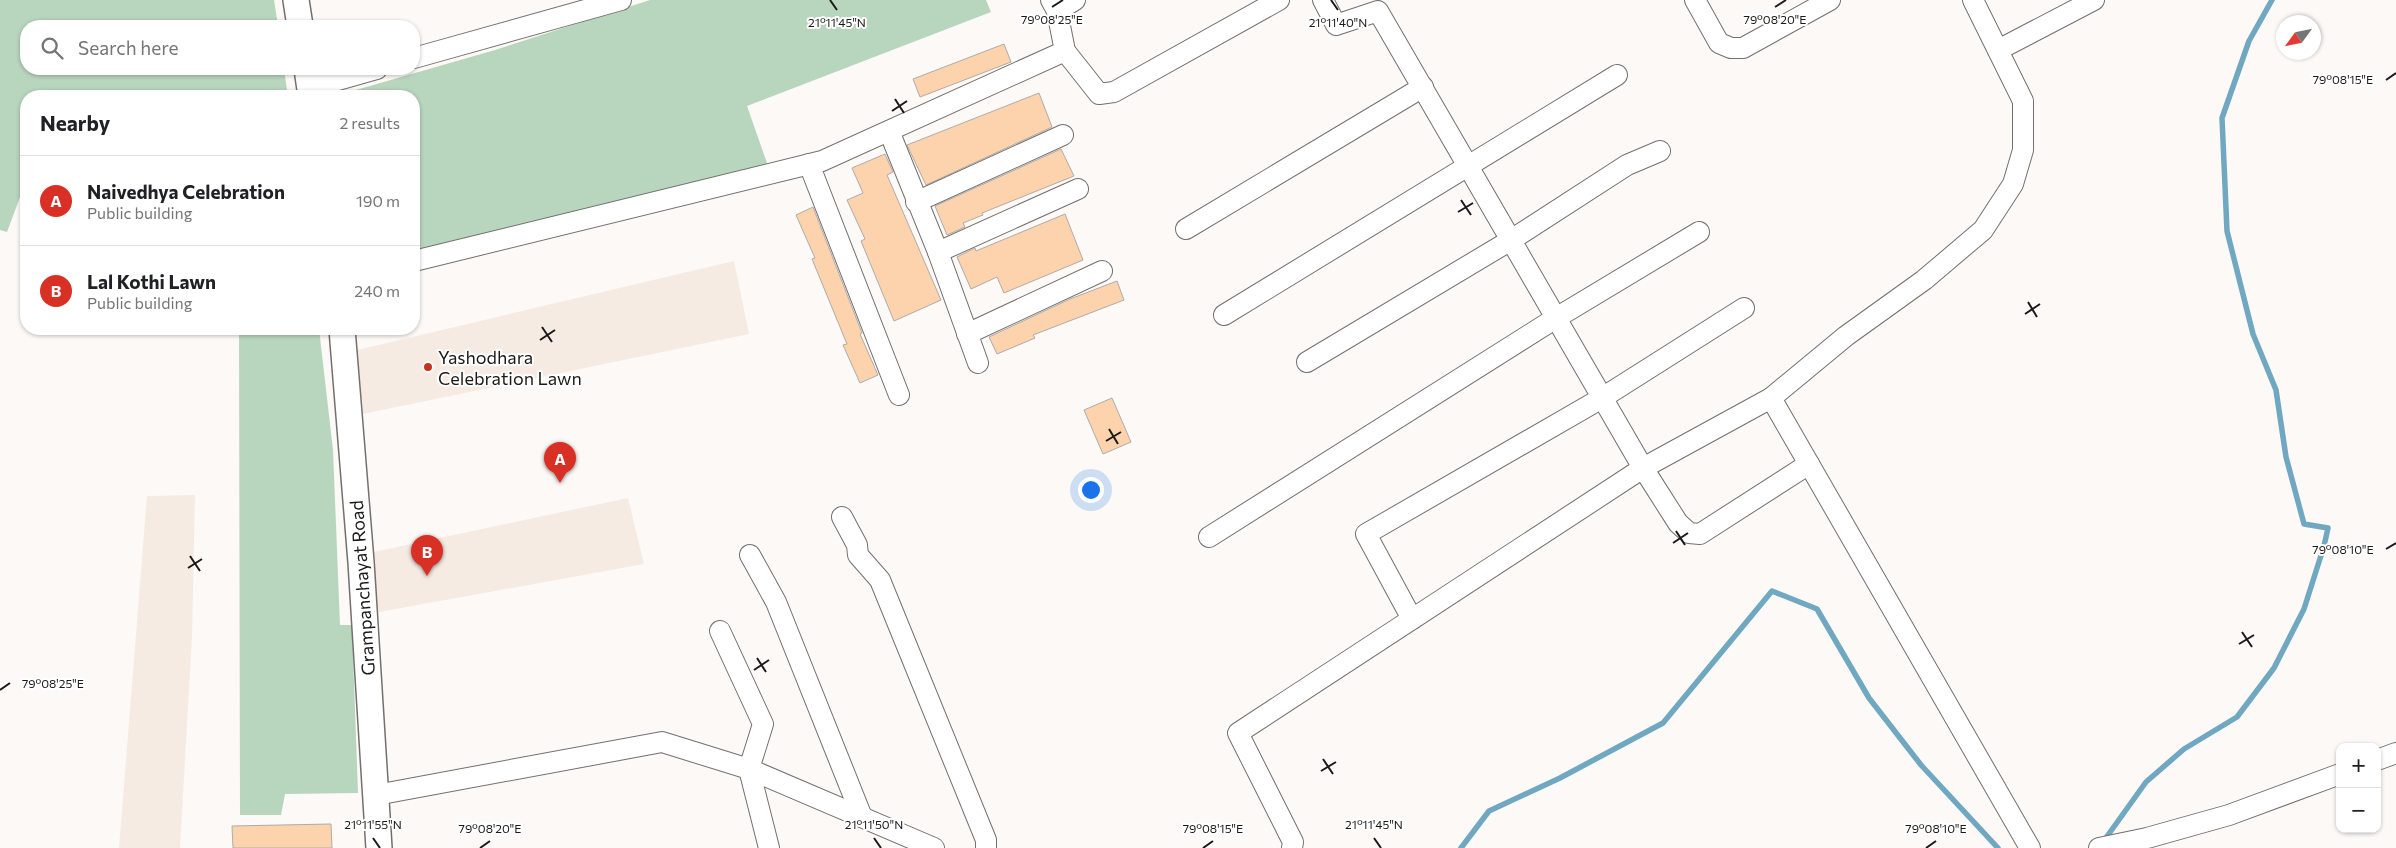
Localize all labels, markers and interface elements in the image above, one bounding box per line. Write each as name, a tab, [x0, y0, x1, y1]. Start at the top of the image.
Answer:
text: 79°08'25"E	[1021, 12, 1083, 26]
text: 79°08'20"E	[1744, 12, 1806, 26]
text: 21°11'45"N	[808, 15, 866, 29]
text: 21°11'40"N	[1309, 15, 1367, 29]
north arrow	[2276, 15, 2321, 60]
search box	[20, 20, 420, 75]
icon: search	[38, 34, 66, 62]
text: Search here	[78, 36, 178, 59]
text: 79°08'15"E	[2313, 72, 2373, 86]
text: Nearby	[40, 110, 110, 135]
text: 2 results	[339, 113, 400, 132]
text: Naivedhya Celebration	[87, 180, 285, 203]
text: A	[50, 191, 62, 210]
text: 190 m	[356, 191, 400, 210]
text: Public building	[87, 203, 192, 222]
text: Lal Kothi Lawn	[87, 270, 216, 293]
text: B	[51, 281, 61, 300]
text: 240 m	[354, 281, 400, 300]
text: Public building	[87, 293, 192, 312]
place label: Yashodhara Celebration Lawn	[438, 346, 582, 389]
marker: Yashodhara Celebration Lawn	[422, 361, 434, 373]
pin: A	[544, 442, 576, 483]
your location	[1078, 477, 1104, 503]
street label: Grampanchayat Road	[345, 500, 379, 676]
pin: B	[411, 535, 443, 576]
text: 79°08'10"E	[2312, 542, 2374, 556]
text: 79°08'25"E	[22, 676, 84, 690]
map controls	[2336, 743, 2381, 833]
button: +	[2336, 743, 2381, 788]
button: −	[2336, 788, 2381, 833]
text: 21°11'55"N	[344, 817, 402, 831]
text: 21°11'50"N	[845, 817, 903, 831]
text: 21°11'45"N	[1345, 817, 1403, 831]
text: 79°08'20"E	[459, 821, 521, 835]
text: 79°08'15"E	[1183, 821, 1243, 835]
text: 79°08'10"E	[1905, 821, 1967, 835]

